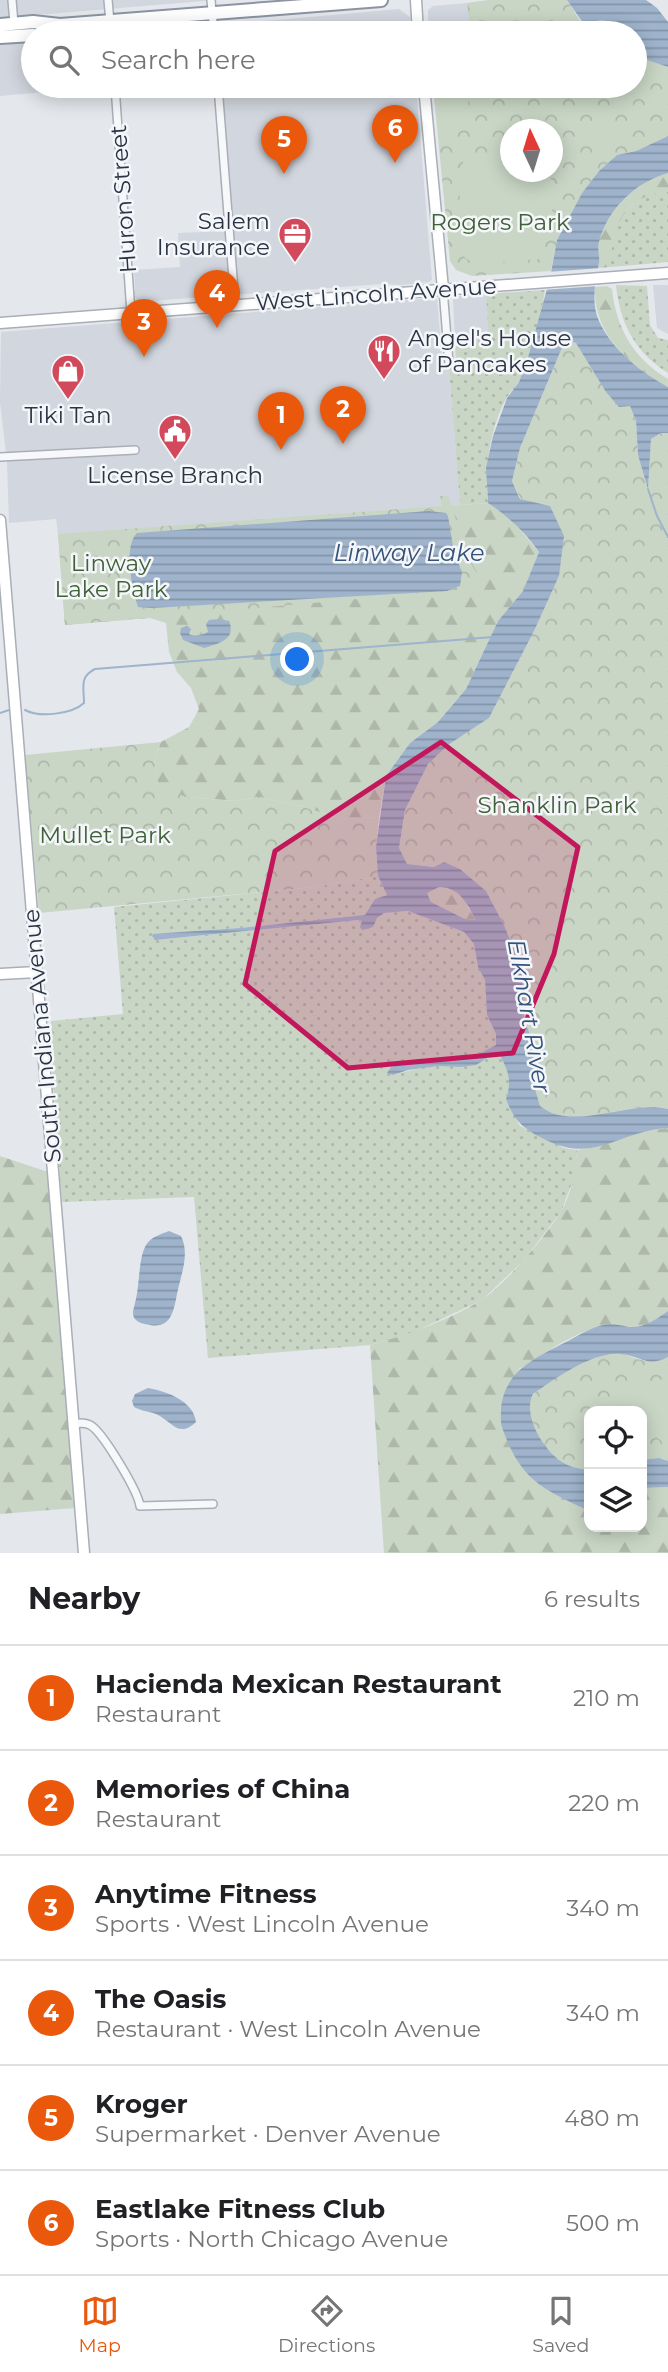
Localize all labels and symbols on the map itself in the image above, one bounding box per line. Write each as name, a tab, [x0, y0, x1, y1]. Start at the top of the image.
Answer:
pin: 6	[372, 105, 418, 163]
pin: 5	[261, 116, 307, 174]
north arrow	[500, 119, 563, 182]
street label: Huron Street	[104, 124, 142, 274]
place label: Salem Insurance	[157, 207, 270, 261]
park label: Rogers Park	[430, 208, 570, 236]
office icon: Salem Insurance	[276, 215, 314, 264]
pin: 4	[194, 270, 240, 328]
street label: West Lincoln Avenue	[254, 272, 498, 316]
pin: 3	[121, 299, 167, 357]
place label: Angel's House of Pancakes	[408, 324, 571, 378]
restaurant icon: Angel's House of Pancakes	[365, 332, 403, 381]
shop icon: Tiki Tan	[49, 352, 87, 401]
pin: 2	[320, 386, 366, 444]
pin: 1	[258, 392, 304, 450]
place label: Tiki Tan	[24, 401, 112, 429]
public building icon: License Branch	[156, 412, 194, 461]
place label: License Branch	[87, 461, 263, 489]
water label: Linway Lake	[333, 538, 485, 567]
park label: Linway Lake Park	[55, 549, 168, 603]
your location	[280, 642, 314, 676]
park label: Shanklin Park	[477, 791, 637, 819]
park label: Mullet Park	[39, 821, 171, 849]
street label: South Indiana Avenue	[17, 908, 67, 1164]
water label: Elkhart River	[502, 937, 558, 1097]

